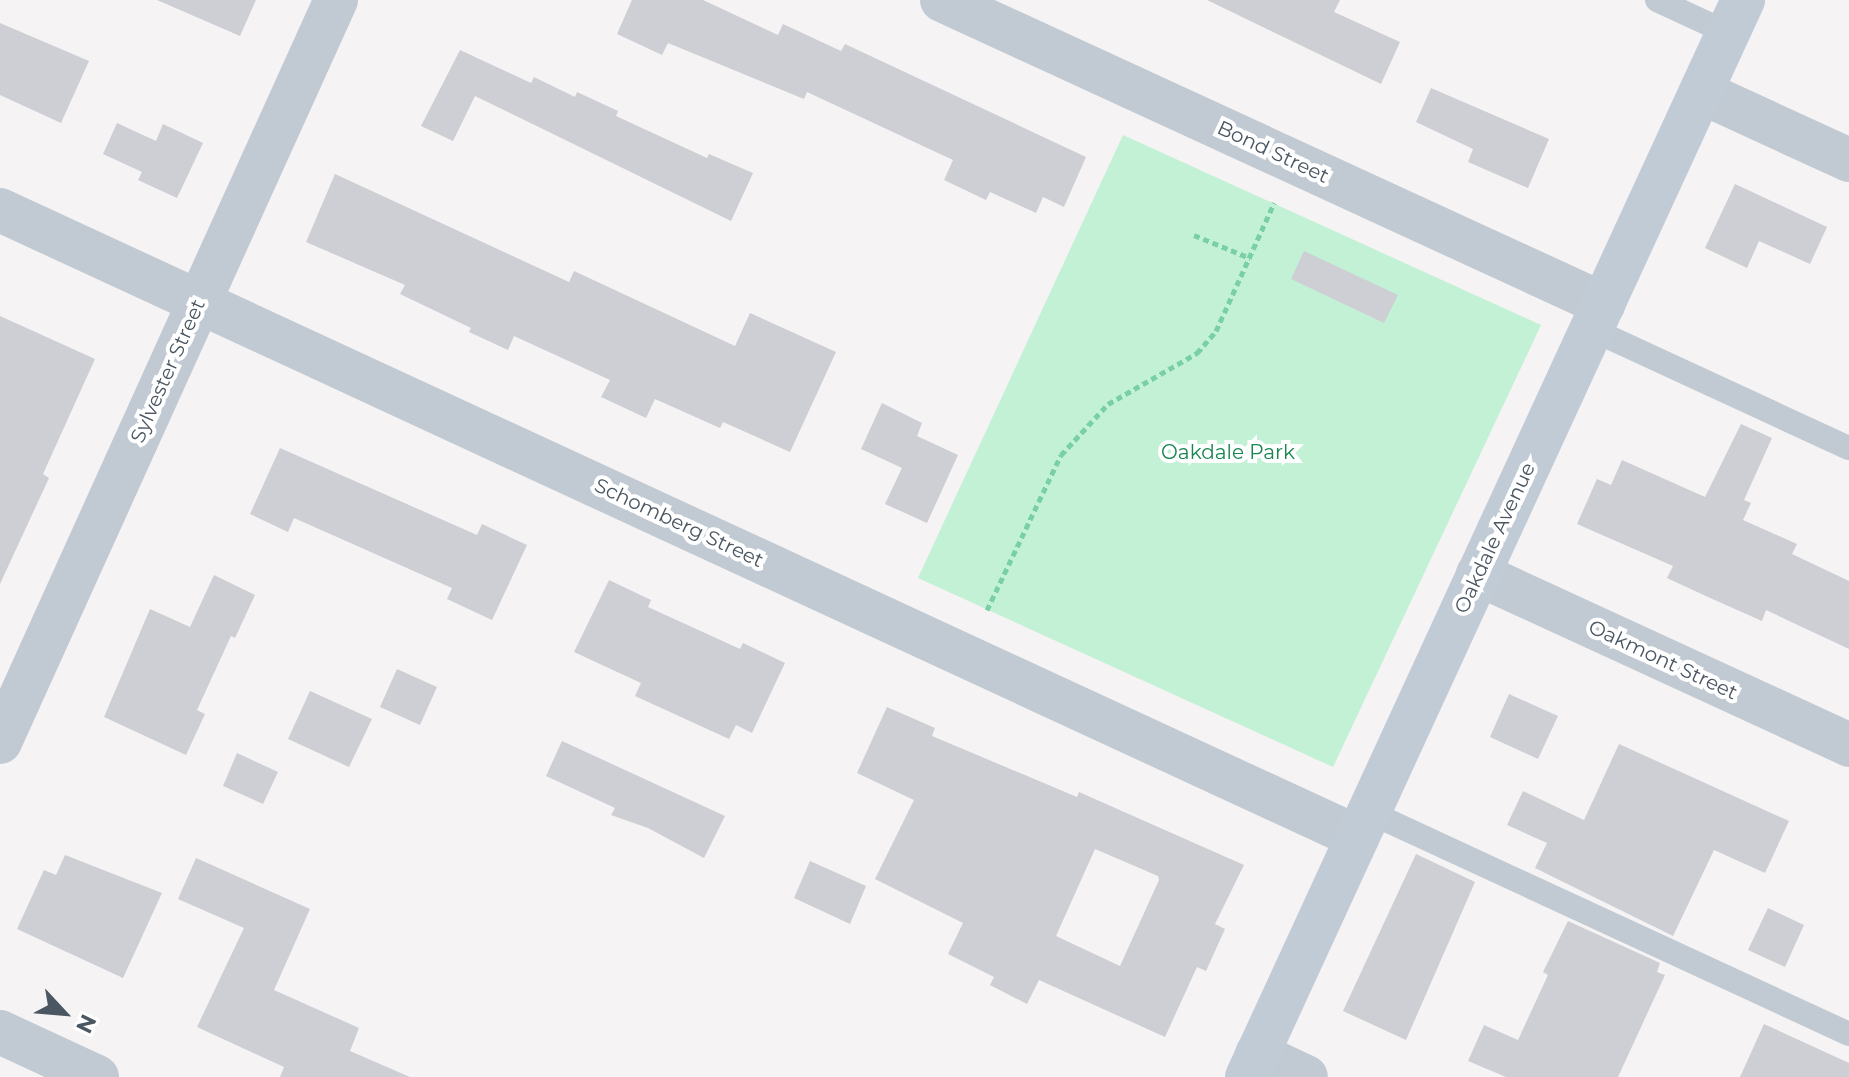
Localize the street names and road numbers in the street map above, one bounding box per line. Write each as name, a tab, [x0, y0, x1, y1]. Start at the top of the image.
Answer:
street label: Bond Street	[1213, 116, 1333, 188]
street label: Sylvester Street	[126, 296, 210, 446]
street label: Oakdale Avenue	[1450, 459, 1540, 617]
street label: Schomberg Street	[591, 473, 767, 573]
street label: Oakmont Street	[1585, 615, 1741, 705]

